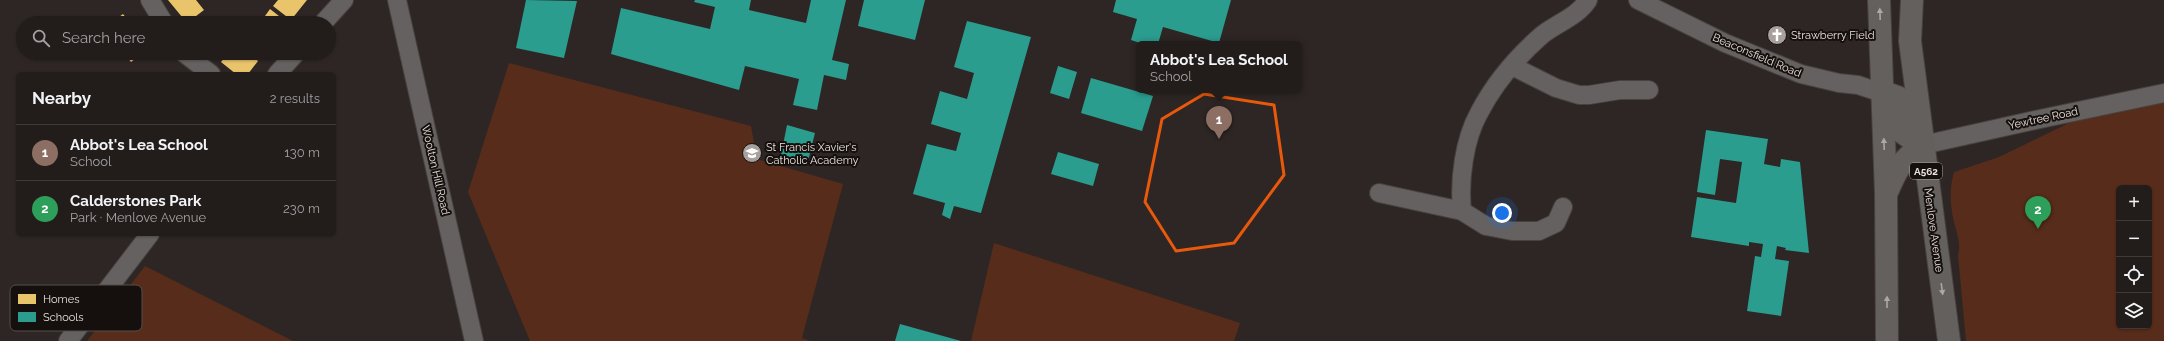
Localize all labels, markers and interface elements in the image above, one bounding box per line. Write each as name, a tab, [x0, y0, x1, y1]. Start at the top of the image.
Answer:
one-way arrow	[1876, 8, 1883, 20]
search box	[16, 16, 336, 60]
church icon: Strawberry Field	[1766, 24, 1788, 46]
icon: search	[30, 27, 52, 49]
text: Search here	[62, 29, 145, 47]
place label: Strawberry Field	[1791, 29, 1875, 42]
street label: Beaconsfield Road	[1711, 31, 1803, 80]
popup	[1136, 41, 1302, 93]
text: Abbot's Lea School	[1150, 51, 1288, 69]
text: School	[1150, 69, 1192, 84]
text: Nearby	[32, 88, 91, 108]
text: 2 results	[270, 91, 320, 106]
street label: Yewtree Road	[2007, 105, 2079, 132]
pin: 1	[1206, 106, 1232, 139]
street label: Woolton Hill Road	[419, 124, 452, 216]
text: Abbot's Lea School	[70, 136, 208, 154]
one-way arrow	[1881, 138, 1888, 150]
place label: St Francis Xavier's Catholic Academy	[766, 141, 859, 167]
school or university icon: St Francis Xavier's Catholic Academy	[741, 142, 763, 164]
text: 1	[42, 145, 48, 160]
text: 130 m	[284, 145, 320, 160]
text: School	[70, 154, 112, 169]
road number: A562	[1910, 163, 1942, 179]
map controls	[2116, 185, 2152, 329]
button: +	[2116, 185, 2152, 221]
street label: Menlove Avenue	[1921, 187, 1946, 274]
text: Calderstones Park	[70, 192, 201, 210]
pin: 2	[2025, 196, 2051, 229]
text: 2	[41, 201, 49, 216]
text: 230 m	[283, 201, 320, 216]
your location	[1492, 203, 1512, 223]
text: Park · Menlove Avenue	[70, 210, 206, 225]
button: −	[2116, 221, 2152, 257]
button: locate	[2116, 257, 2152, 293]
one-way arrow	[1939, 283, 1945, 295]
legend	[10, 285, 142, 331]
text: Homes	[43, 293, 79, 306]
button: layers	[2116, 293, 2152, 329]
one-way arrow	[1884, 295, 1890, 308]
text: Schools	[43, 311, 84, 324]

